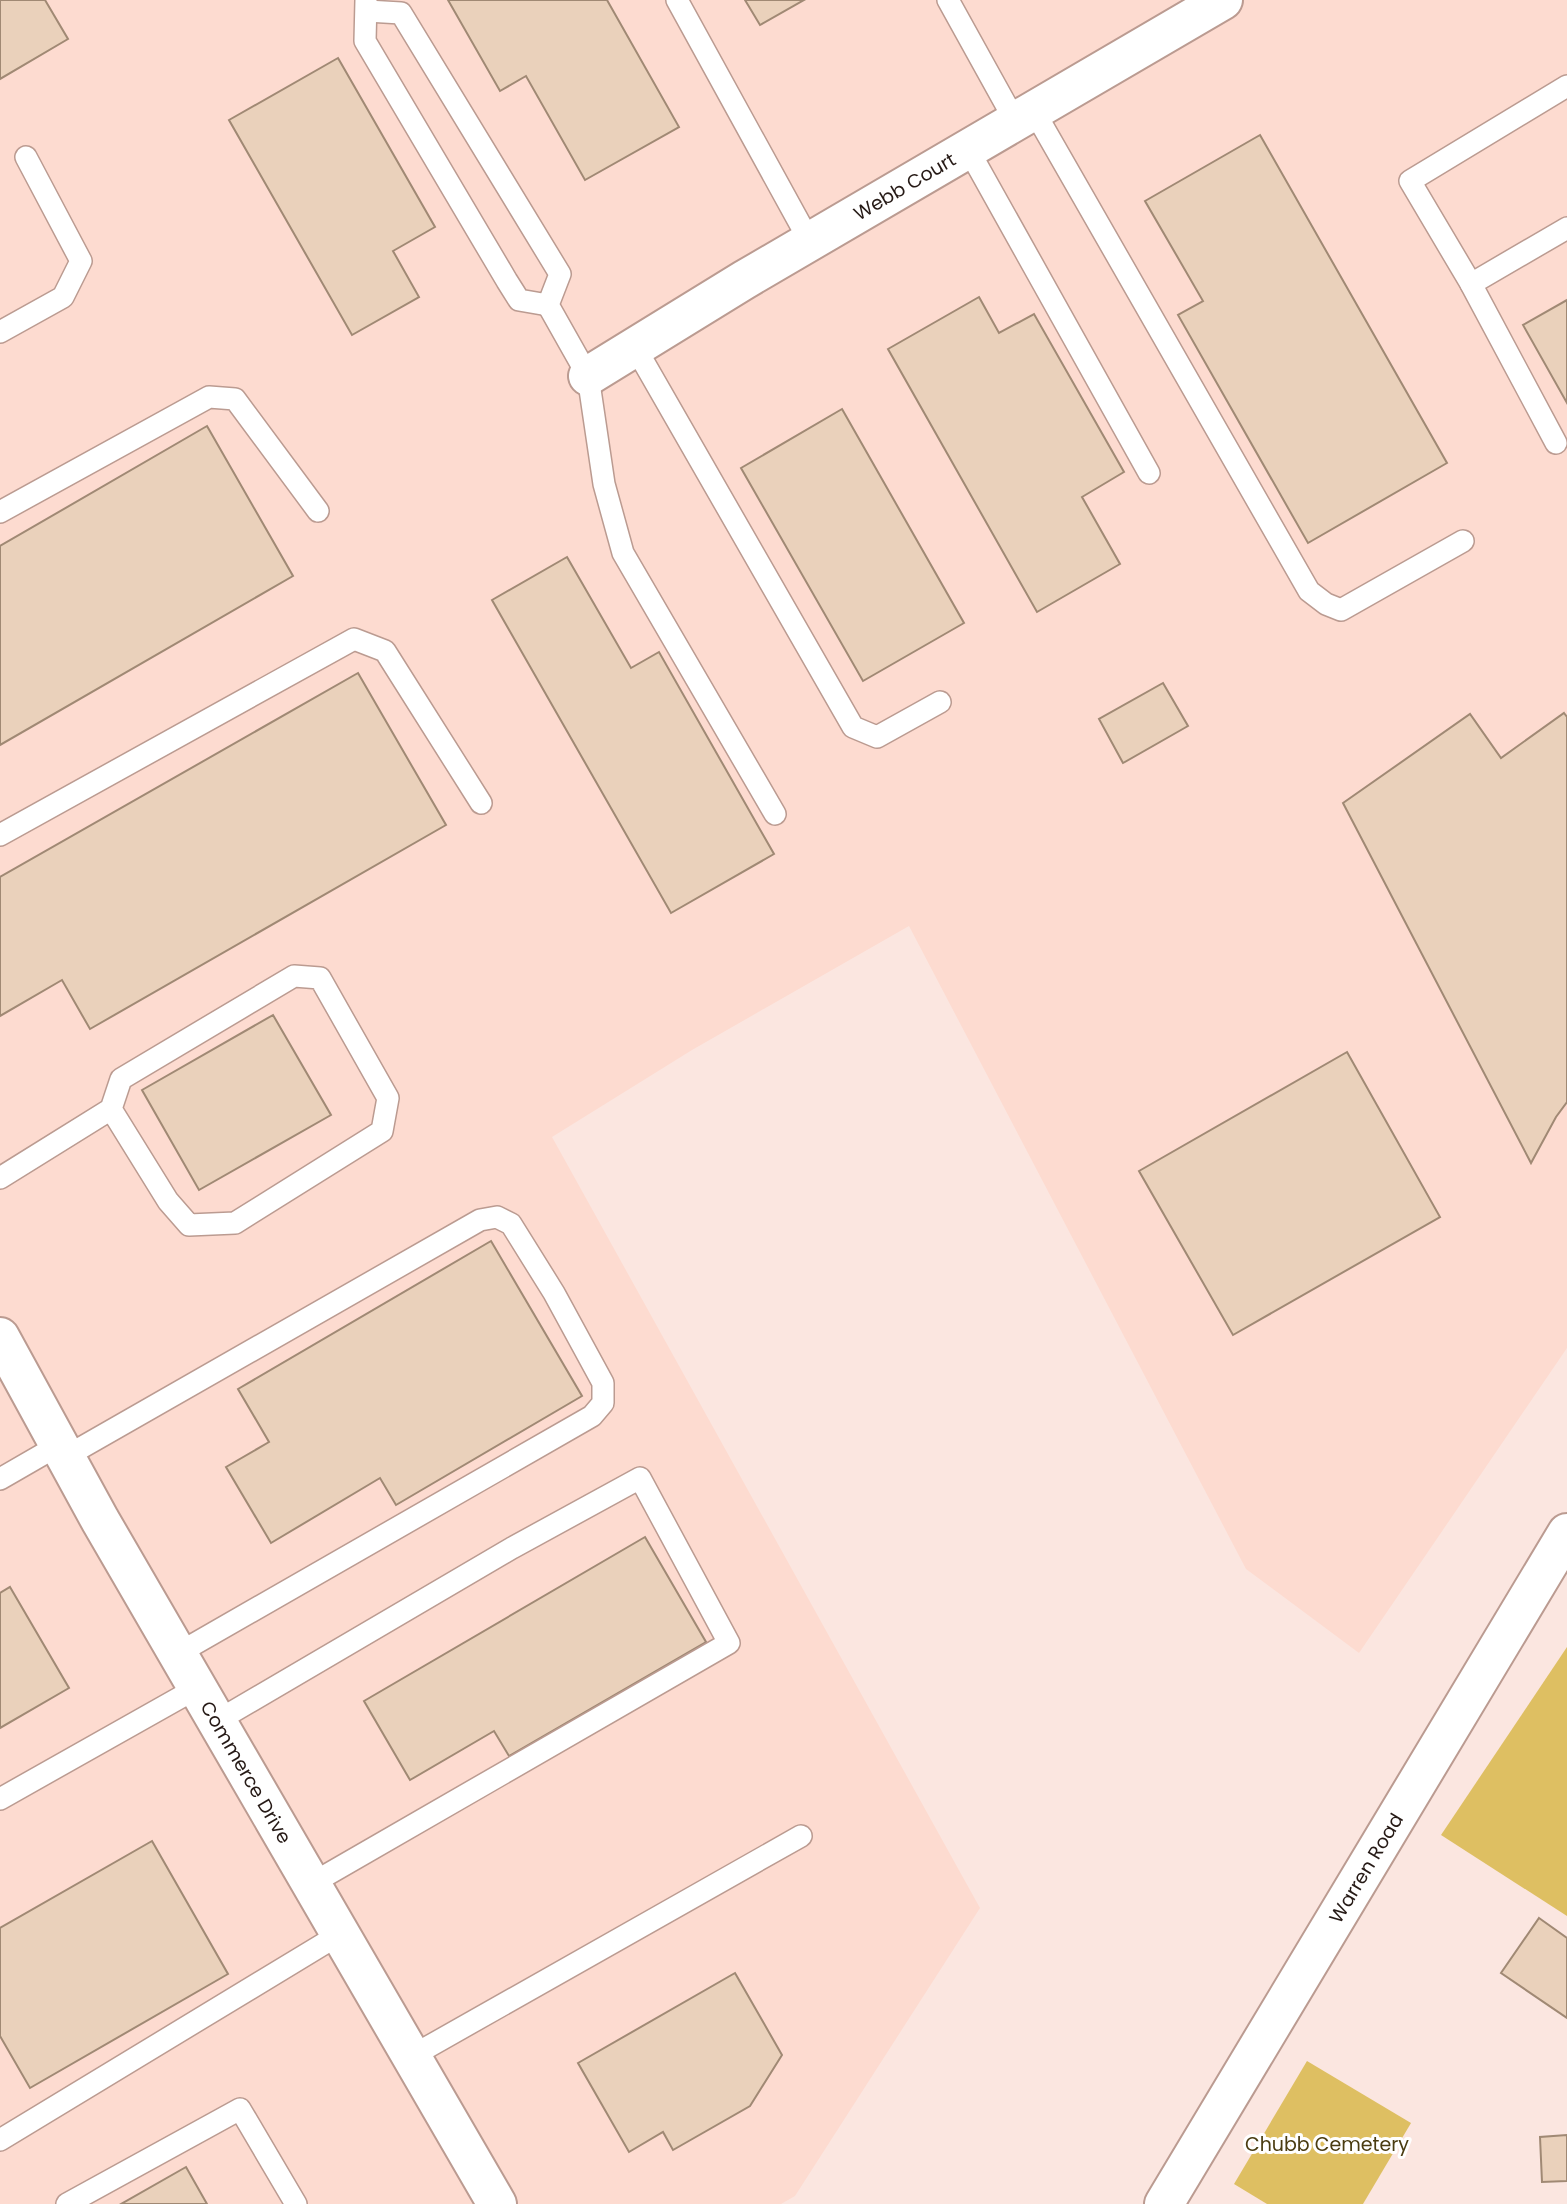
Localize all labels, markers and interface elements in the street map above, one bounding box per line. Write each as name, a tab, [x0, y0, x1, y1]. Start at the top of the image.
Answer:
street label: Webb Court	[848, 146, 961, 227]
street label: Commerce Drive	[194, 1696, 298, 1848]
street label: Warren Road	[1322, 1808, 1409, 1928]
park label: Chubb Cemetery	[1245, 2131, 1409, 2158]

